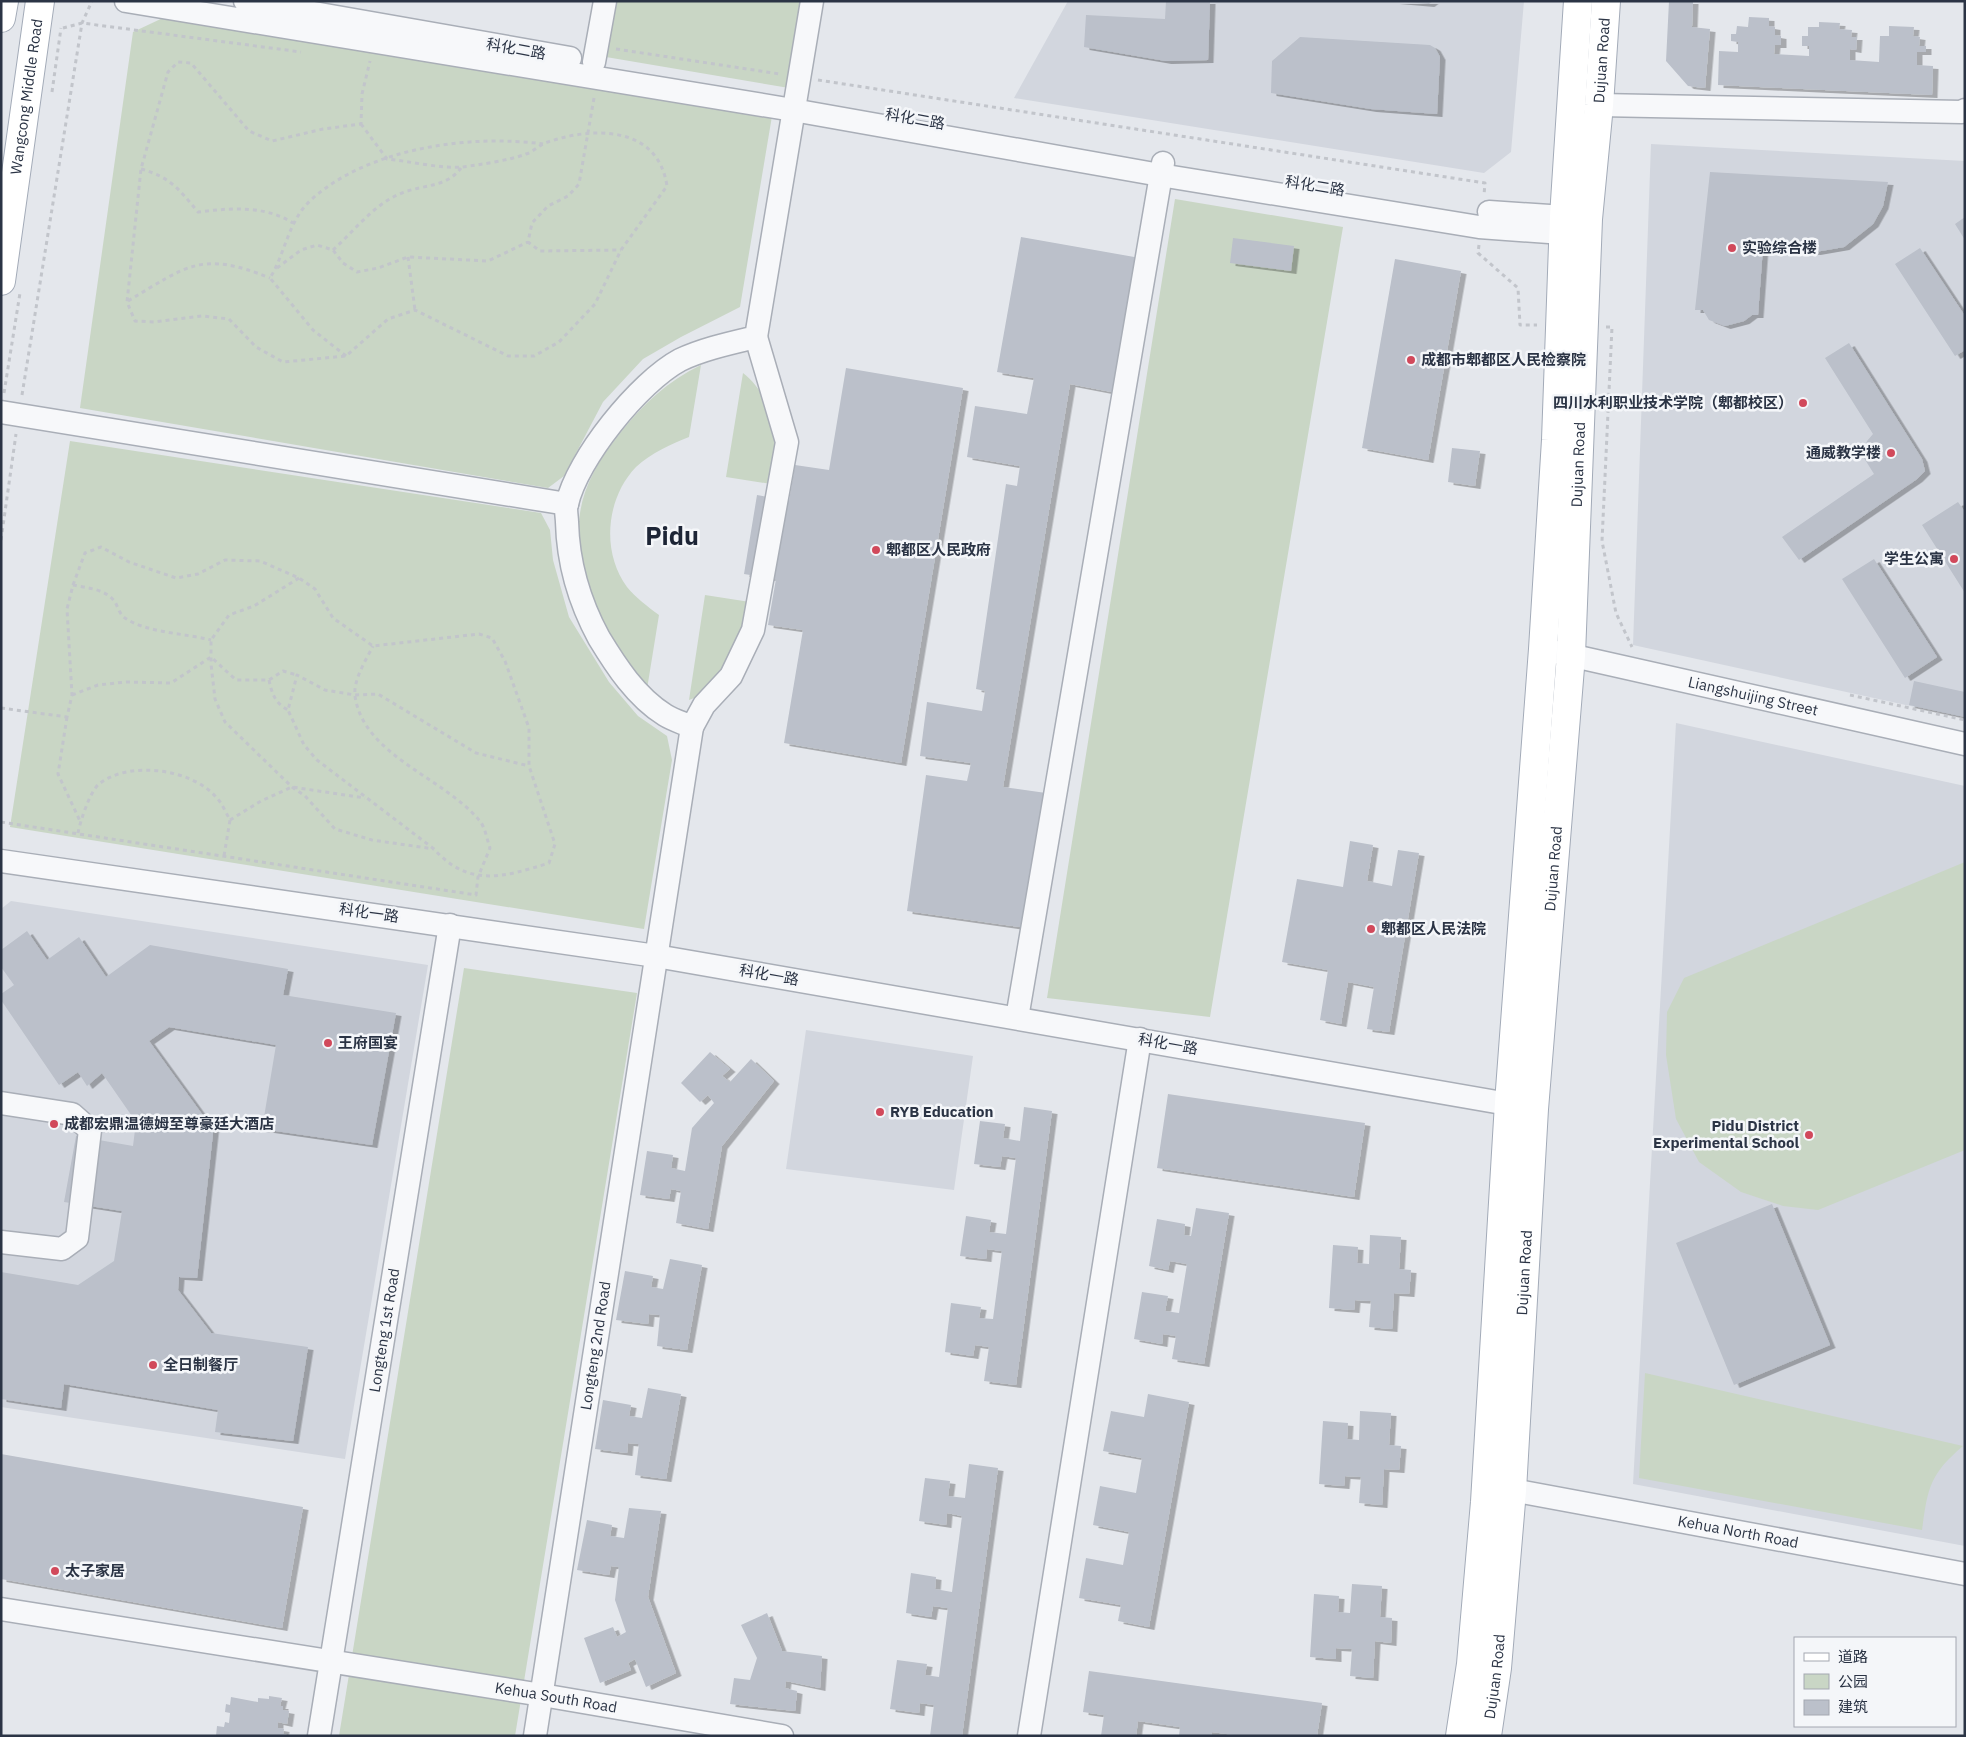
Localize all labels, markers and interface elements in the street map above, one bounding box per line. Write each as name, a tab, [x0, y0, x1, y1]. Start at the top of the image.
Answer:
street label: Dujuan Road	[1589, 17, 1614, 104]
street label: Wangcong Middle Road	[6, 18, 46, 176]
street label: 科化二路	[485, 34, 547, 63]
street label: 科化二路	[884, 104, 946, 133]
street label: 科化二路	[1284, 171, 1346, 200]
place label: 实验综合楼	[1742, 238, 1817, 257]
marker: 实验综合楼	[1726, 242, 1738, 254]
place label: 成都市郫都区人民检察院	[1421, 350, 1586, 369]
marker: 成都市郫都区人民检察院	[1405, 354, 1417, 366]
place label: 四川水利职业技术学院（郫都校区）	[1553, 393, 1793, 412]
marker: 四川水利职业技术学院（郫都校区）	[1797, 397, 1809, 409]
street label: Dujuan Road	[1567, 422, 1589, 508]
place label: 通威教学楼	[1806, 443, 1881, 462]
marker: 通威教学楼	[1885, 447, 1897, 459]
district label: Pidu	[645, 519, 699, 552]
place label: 郫都区人民政府	[886, 540, 991, 559]
marker: 郫都区人民政府	[870, 544, 882, 556]
place label: 学生公寓	[1884, 549, 1944, 568]
marker: 学生公寓	[1948, 553, 1960, 565]
street label: Liangshuijing Street	[1686, 672, 1820, 720]
street label: Dujuan Road	[1540, 825, 1566, 912]
street label: 科化一路	[338, 899, 400, 926]
place label: 郫都区人民法院	[1381, 919, 1486, 938]
marker: 郫都区人民法院	[1365, 923, 1377, 935]
street label: 科化一路	[738, 960, 800, 989]
street label: 科化一路	[1137, 1029, 1199, 1058]
place label: 王府国宴	[338, 1033, 398, 1052]
marker: 王府国宴	[322, 1037, 334, 1049]
place label: RYB Education	[890, 1102, 993, 1121]
marker: RYB Education	[874, 1106, 886, 1118]
place label: 成都宏鼎温德姆至尊豪廷大酒店	[64, 1114, 274, 1133]
place label: Pidu District Experimental School	[1653, 1116, 1799, 1152]
marker: 成都宏鼎温德姆至尊豪廷大酒店	[48, 1118, 60, 1130]
marker: Pidu District Experimental School	[1803, 1129, 1815, 1141]
street label: Dujuan Road	[1512, 1229, 1536, 1316]
street label: Longteng 1st Road	[365, 1267, 403, 1394]
street label: Longteng 2nd Road	[576, 1280, 615, 1411]
place label: 全日制餐厅	[163, 1355, 238, 1374]
marker: 全日制餐厅	[147, 1359, 159, 1371]
street label: Kehua North Road	[1676, 1511, 1800, 1552]
place label: 太子家居	[65, 1561, 125, 1580]
marker: 太子家居	[49, 1565, 61, 1577]
street label: Dujuan Road	[1480, 1633, 1509, 1720]
legend	[1794, 1637, 1956, 1727]
text: 道路	[1838, 1647, 1868, 1666]
text: 公园	[1838, 1672, 1868, 1691]
street label: Kehua South Road	[494, 1678, 619, 1717]
text: 建筑	[1838, 1697, 1868, 1716]

